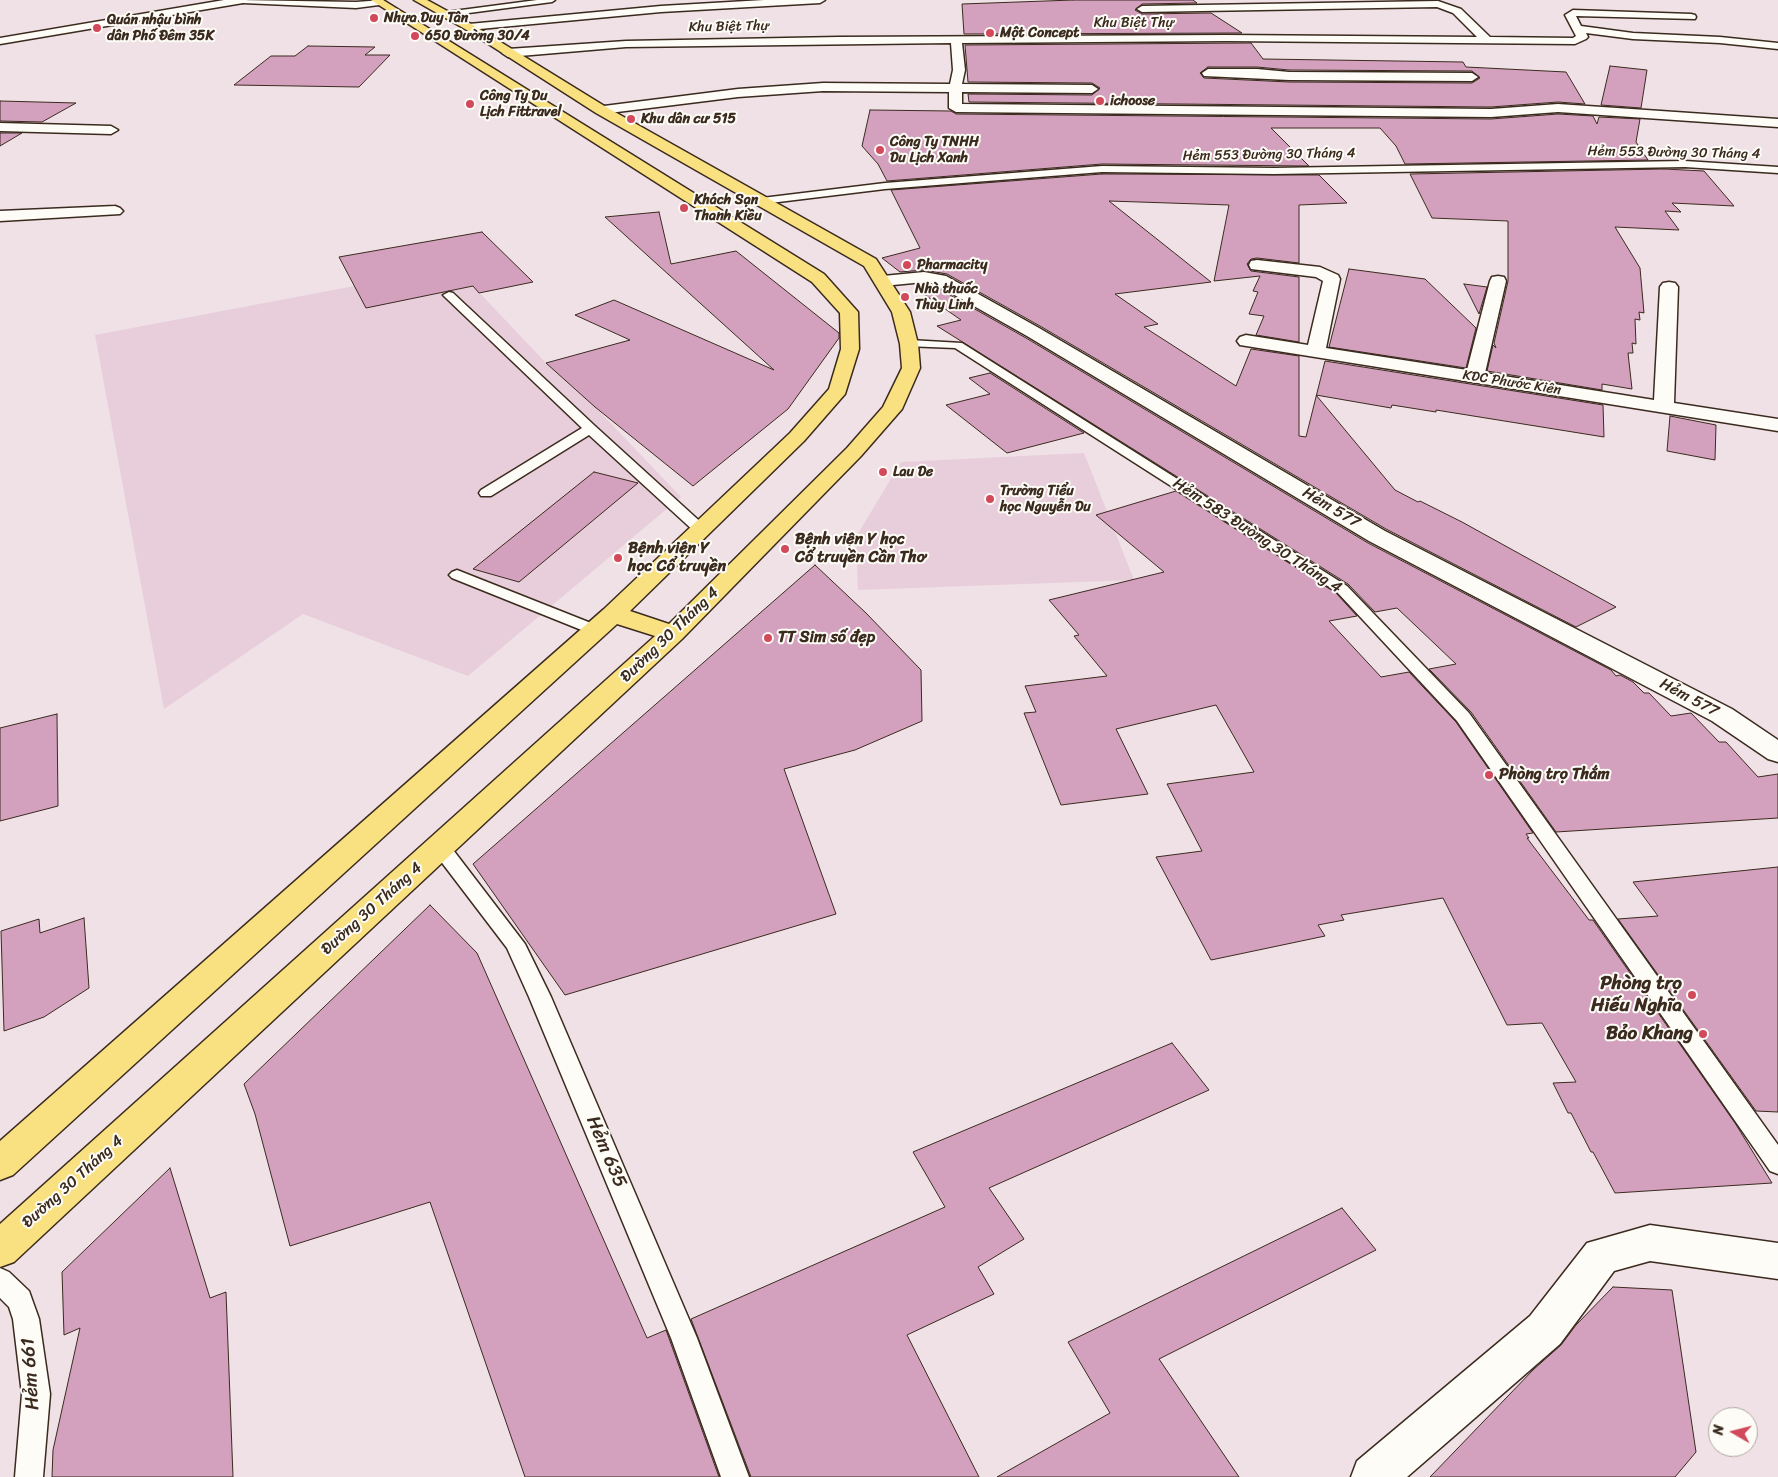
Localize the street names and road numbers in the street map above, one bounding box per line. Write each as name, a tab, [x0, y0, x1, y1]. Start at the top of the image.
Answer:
street label: Khu Biệt Thự	[1094, 15, 1174, 31]
street label: Khu Biệt Thự	[689, 18, 769, 36]
street label: Hẻm 553 Đường 30 Tháng 4	[1587, 143, 1761, 163]
street label: Hẻm 553 Đường 30 Tháng 4	[1182, 145, 1356, 165]
street label: KDC Phước Kiên	[1462, 367, 1562, 399]
street label: Hẻm 583 Đường 30 Tháng 4	[1169, 474, 1345, 598]
street label: Hẻm 577	[1299, 483, 1363, 533]
street label: Đường 30 Tháng 4	[617, 583, 723, 687]
street label: Hẻm 577	[1656, 674, 1722, 722]
street label: Đường 30 Tháng 4	[318, 859, 426, 959]
street label: Hẻm 635	[581, 1113, 631, 1191]
street label: Đường 30 Tháng 4	[19, 1132, 127, 1232]
street label: Hẻm 661	[17, 1337, 45, 1411]

